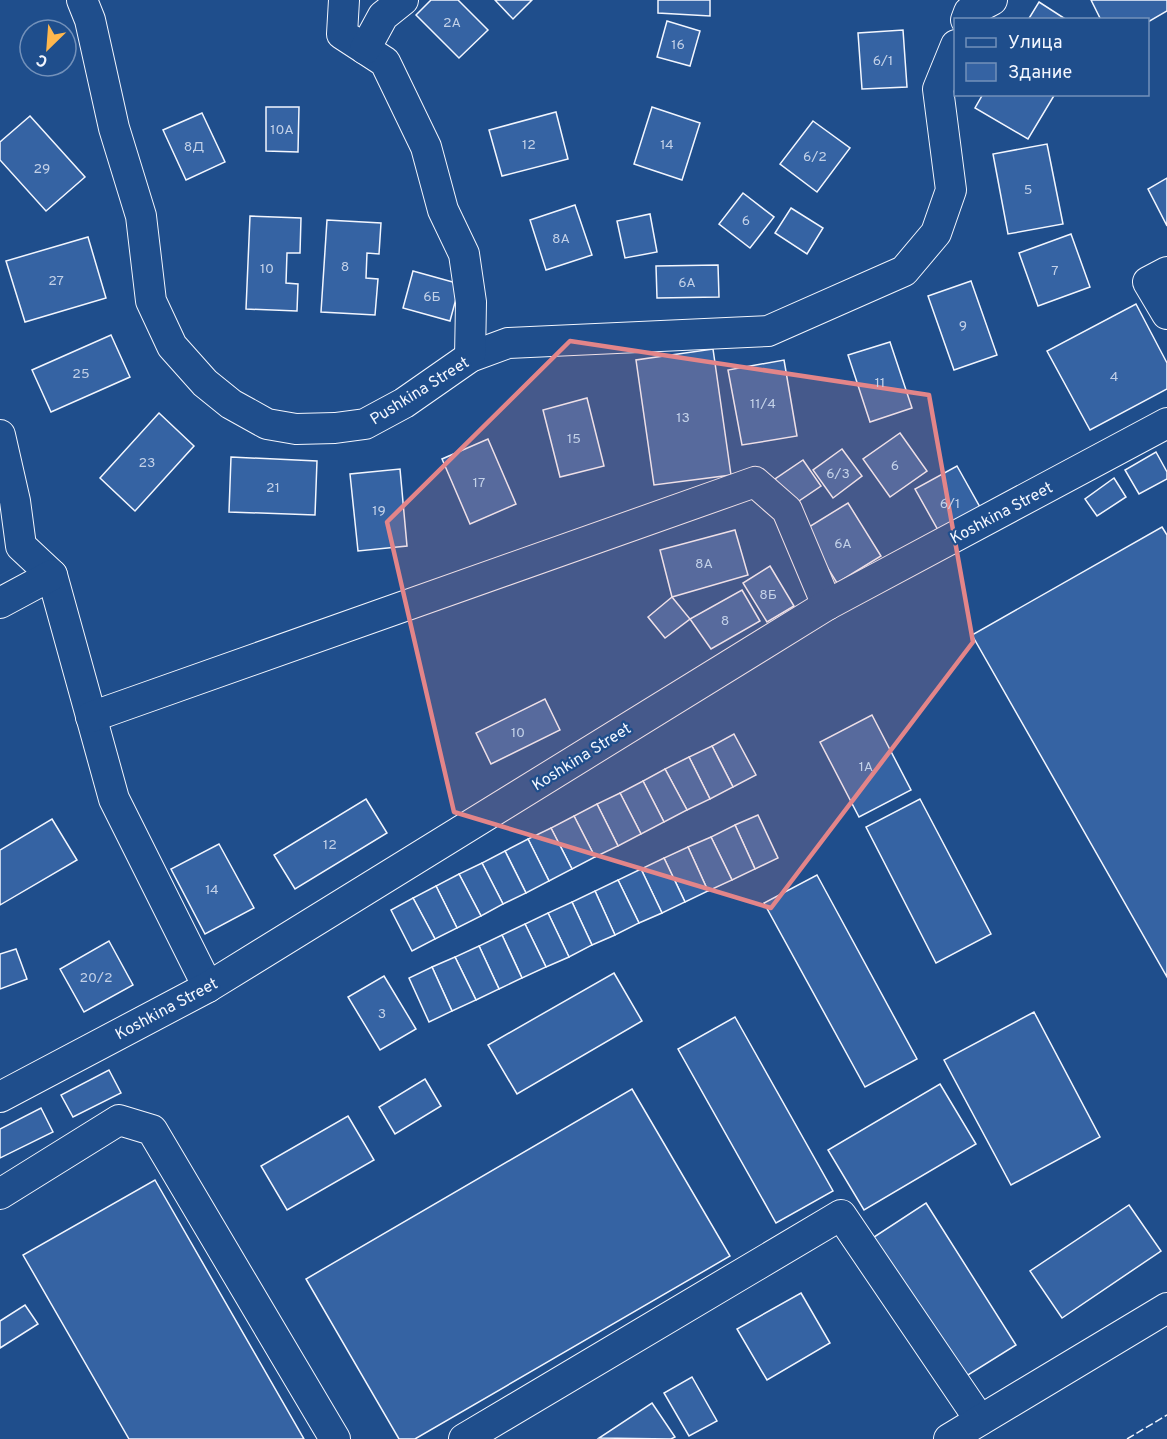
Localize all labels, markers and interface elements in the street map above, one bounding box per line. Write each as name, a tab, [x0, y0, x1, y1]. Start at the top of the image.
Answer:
house number: 2А	[443, 15, 461, 32]
north arrow	[18, 18, 78, 78]
legend	[954, 18, 1149, 96]
text: Улица	[1008, 32, 1062, 55]
house number: 16	[671, 37, 685, 54]
text: С	[34, 49, 51, 71]
house number: 6/1	[873, 53, 893, 70]
text: Здание	[1008, 62, 1072, 85]
house number: 10А	[270, 122, 294, 139]
house number: 12	[522, 137, 536, 154]
house number: 14	[660, 137, 674, 154]
house number: 8Д	[184, 139, 204, 156]
house number: 6/2	[803, 149, 827, 166]
house number: 29	[34, 161, 50, 178]
house number: 5	[1024, 182, 1032, 199]
house number: 6	[742, 213, 750, 230]
house number: 8А	[552, 231, 570, 248]
house number: 8	[341, 259, 349, 276]
house number: 10	[260, 261, 274, 278]
house number: 7	[1051, 263, 1059, 280]
house number: 27	[48, 273, 64, 290]
house number: 6А	[678, 275, 696, 292]
house number: 6Б	[423, 289, 441, 306]
house number: 9	[959, 318, 967, 335]
street label: Pushkina Street	[367, 353, 473, 430]
house number: 25	[72, 366, 90, 383]
house number: 4	[1110, 369, 1118, 386]
house number: 11	[875, 375, 885, 392]
house number: 11/4	[750, 396, 776, 413]
house number: 13	[676, 410, 690, 427]
house number: 15	[567, 431, 581, 448]
house number: 23	[139, 455, 156, 472]
house number: 6	[891, 458, 899, 475]
house number: 6/3	[826, 466, 850, 483]
house number: 17	[473, 475, 485, 492]
street label: Koshkina Street	[947, 478, 1057, 549]
house number: 21	[266, 480, 280, 497]
house number: 6/1	[940, 496, 960, 513]
house number: 19	[372, 503, 386, 520]
house number: 6А	[834, 536, 852, 553]
house number: 8А	[695, 556, 713, 573]
house number: 8Б	[759, 587, 777, 604]
house number: 8	[721, 613, 729, 630]
street label: Koshkina Street	[529, 719, 635, 796]
house number: 10	[511, 725, 525, 742]
house number: 1А	[859, 759, 873, 776]
house number: 12	[323, 837, 337, 854]
house number: 14	[205, 882, 219, 899]
house number: 20/2	[80, 970, 112, 987]
street label: Koshkina Street	[112, 974, 222, 1045]
house number: 3	[378, 1006, 386, 1023]

